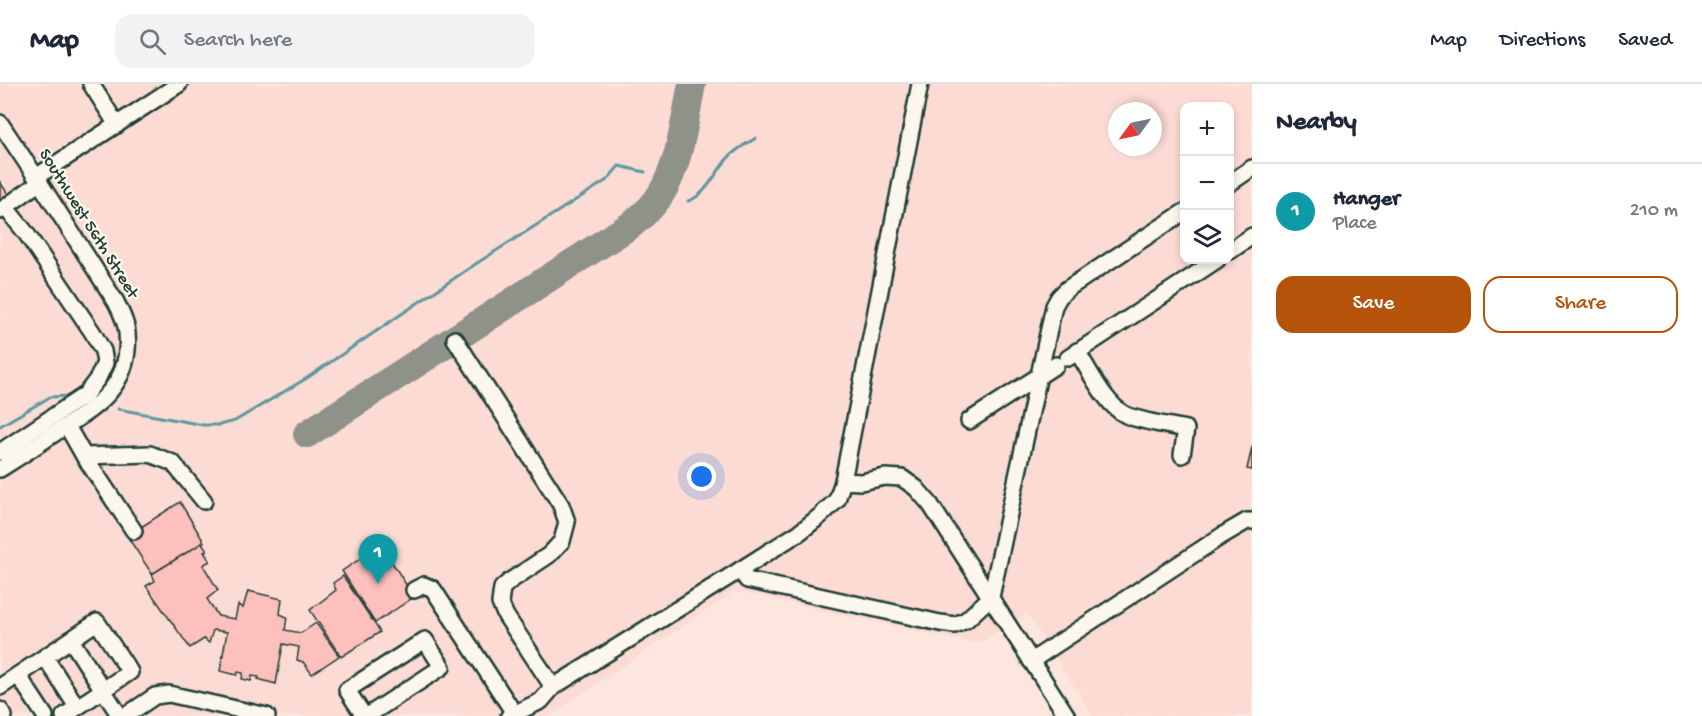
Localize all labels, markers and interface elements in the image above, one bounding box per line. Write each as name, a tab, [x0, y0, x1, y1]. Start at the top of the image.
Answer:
search box	[115, 14, 535, 68]
text: Map	[30, 25, 79, 58]
icon: search	[136, 25, 169, 58]
text: Search here	[184, 28, 292, 54]
text: Map	[1430, 29, 1467, 54]
text: Directions	[1500, 29, 1585, 54]
text: Saved	[1618, 29, 1672, 54]
north arrow	[1108, 102, 1162, 156]
map controls	[1180, 102, 1234, 264]
button: +	[1180, 102, 1234, 156]
text: Nearby	[1276, 108, 1357, 139]
street label: Southwest 56th Street	[33, 145, 143, 304]
button: −	[1180, 156, 1234, 210]
text: Hanger	[1333, 187, 1400, 213]
text: 1	[1291, 200, 1300, 223]
text: 210 m	[1630, 200, 1678, 223]
button: layers	[1180, 210, 1234, 264]
text: Place	[1333, 213, 1377, 236]
button: Save	[1276, 276, 1471, 333]
button: Share	[1483, 276, 1678, 333]
your location	[687, 462, 716, 491]
pin: 1	[358, 534, 398, 584]

